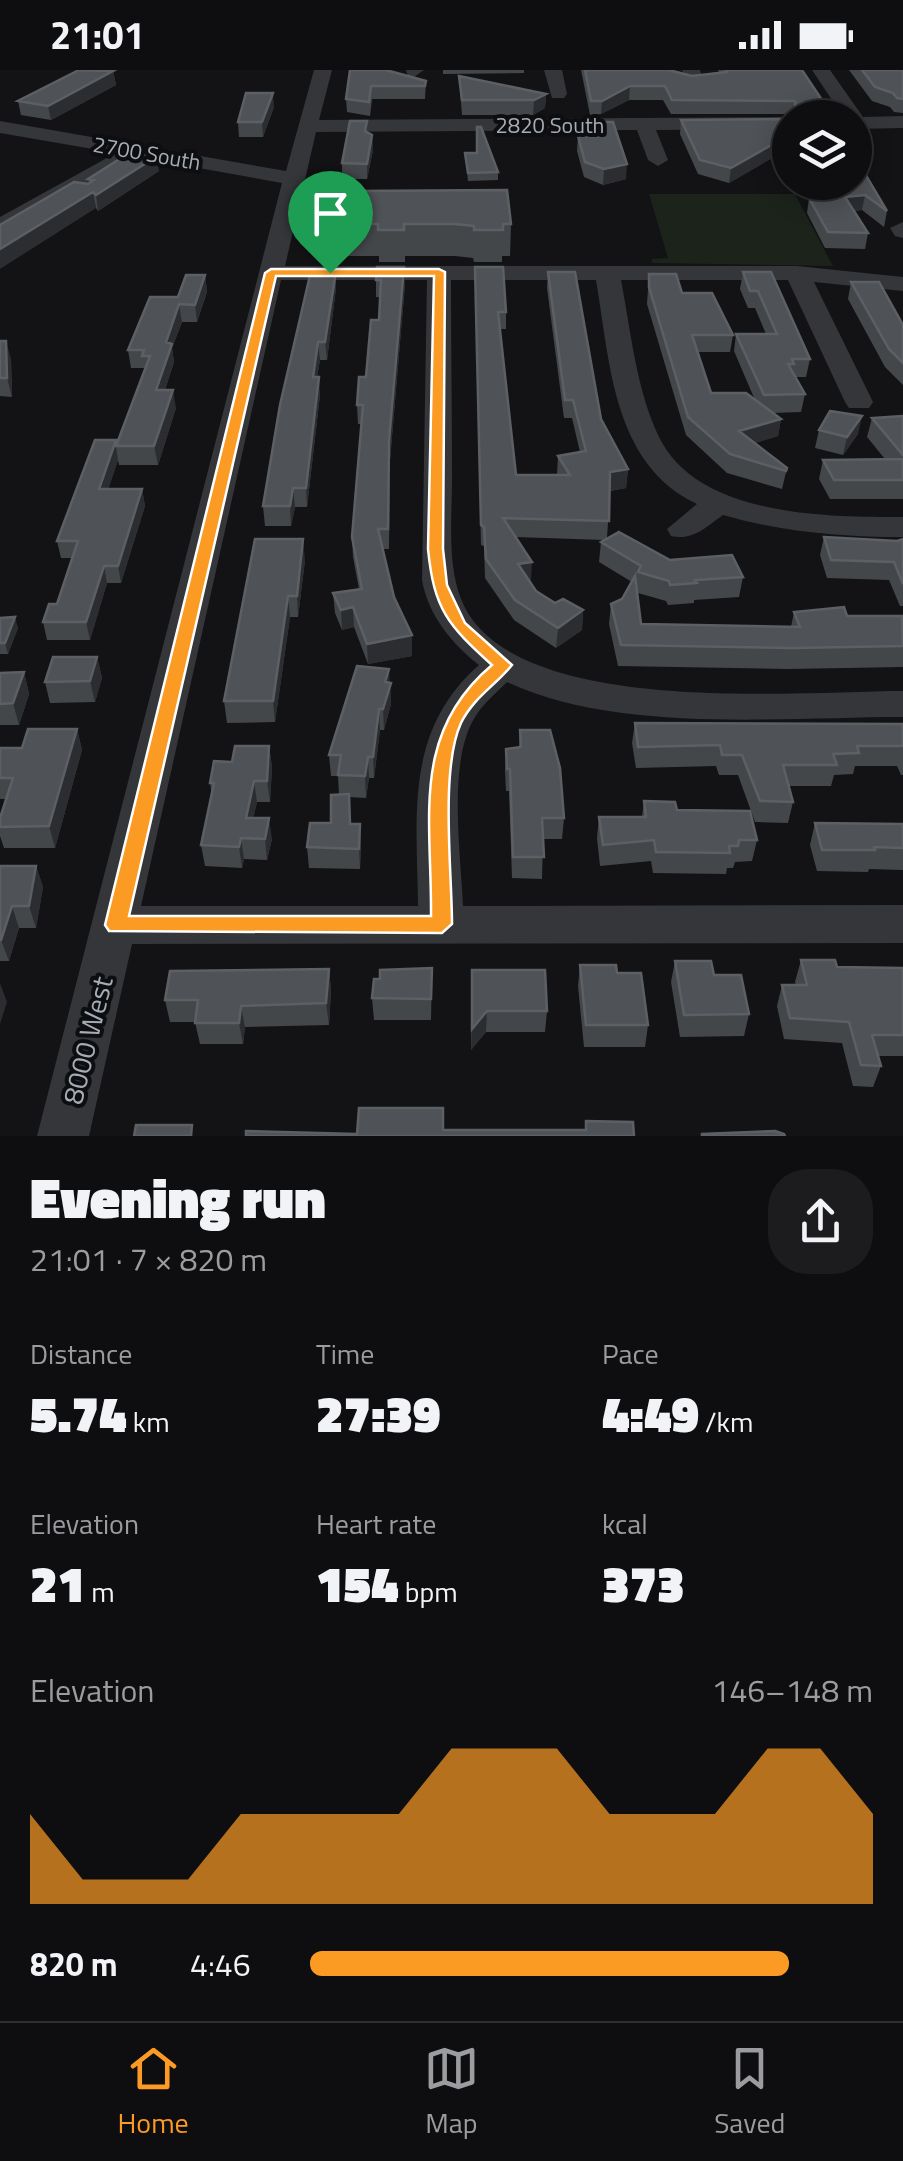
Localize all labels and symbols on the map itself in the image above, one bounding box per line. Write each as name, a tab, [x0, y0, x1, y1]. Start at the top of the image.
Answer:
street label: 2820 South	[496, 108, 604, 142]
street label: 2700 South	[90, 127, 204, 179]
pin	[288, 171, 373, 274]
street label: 8000 West	[50, 972, 124, 1108]

